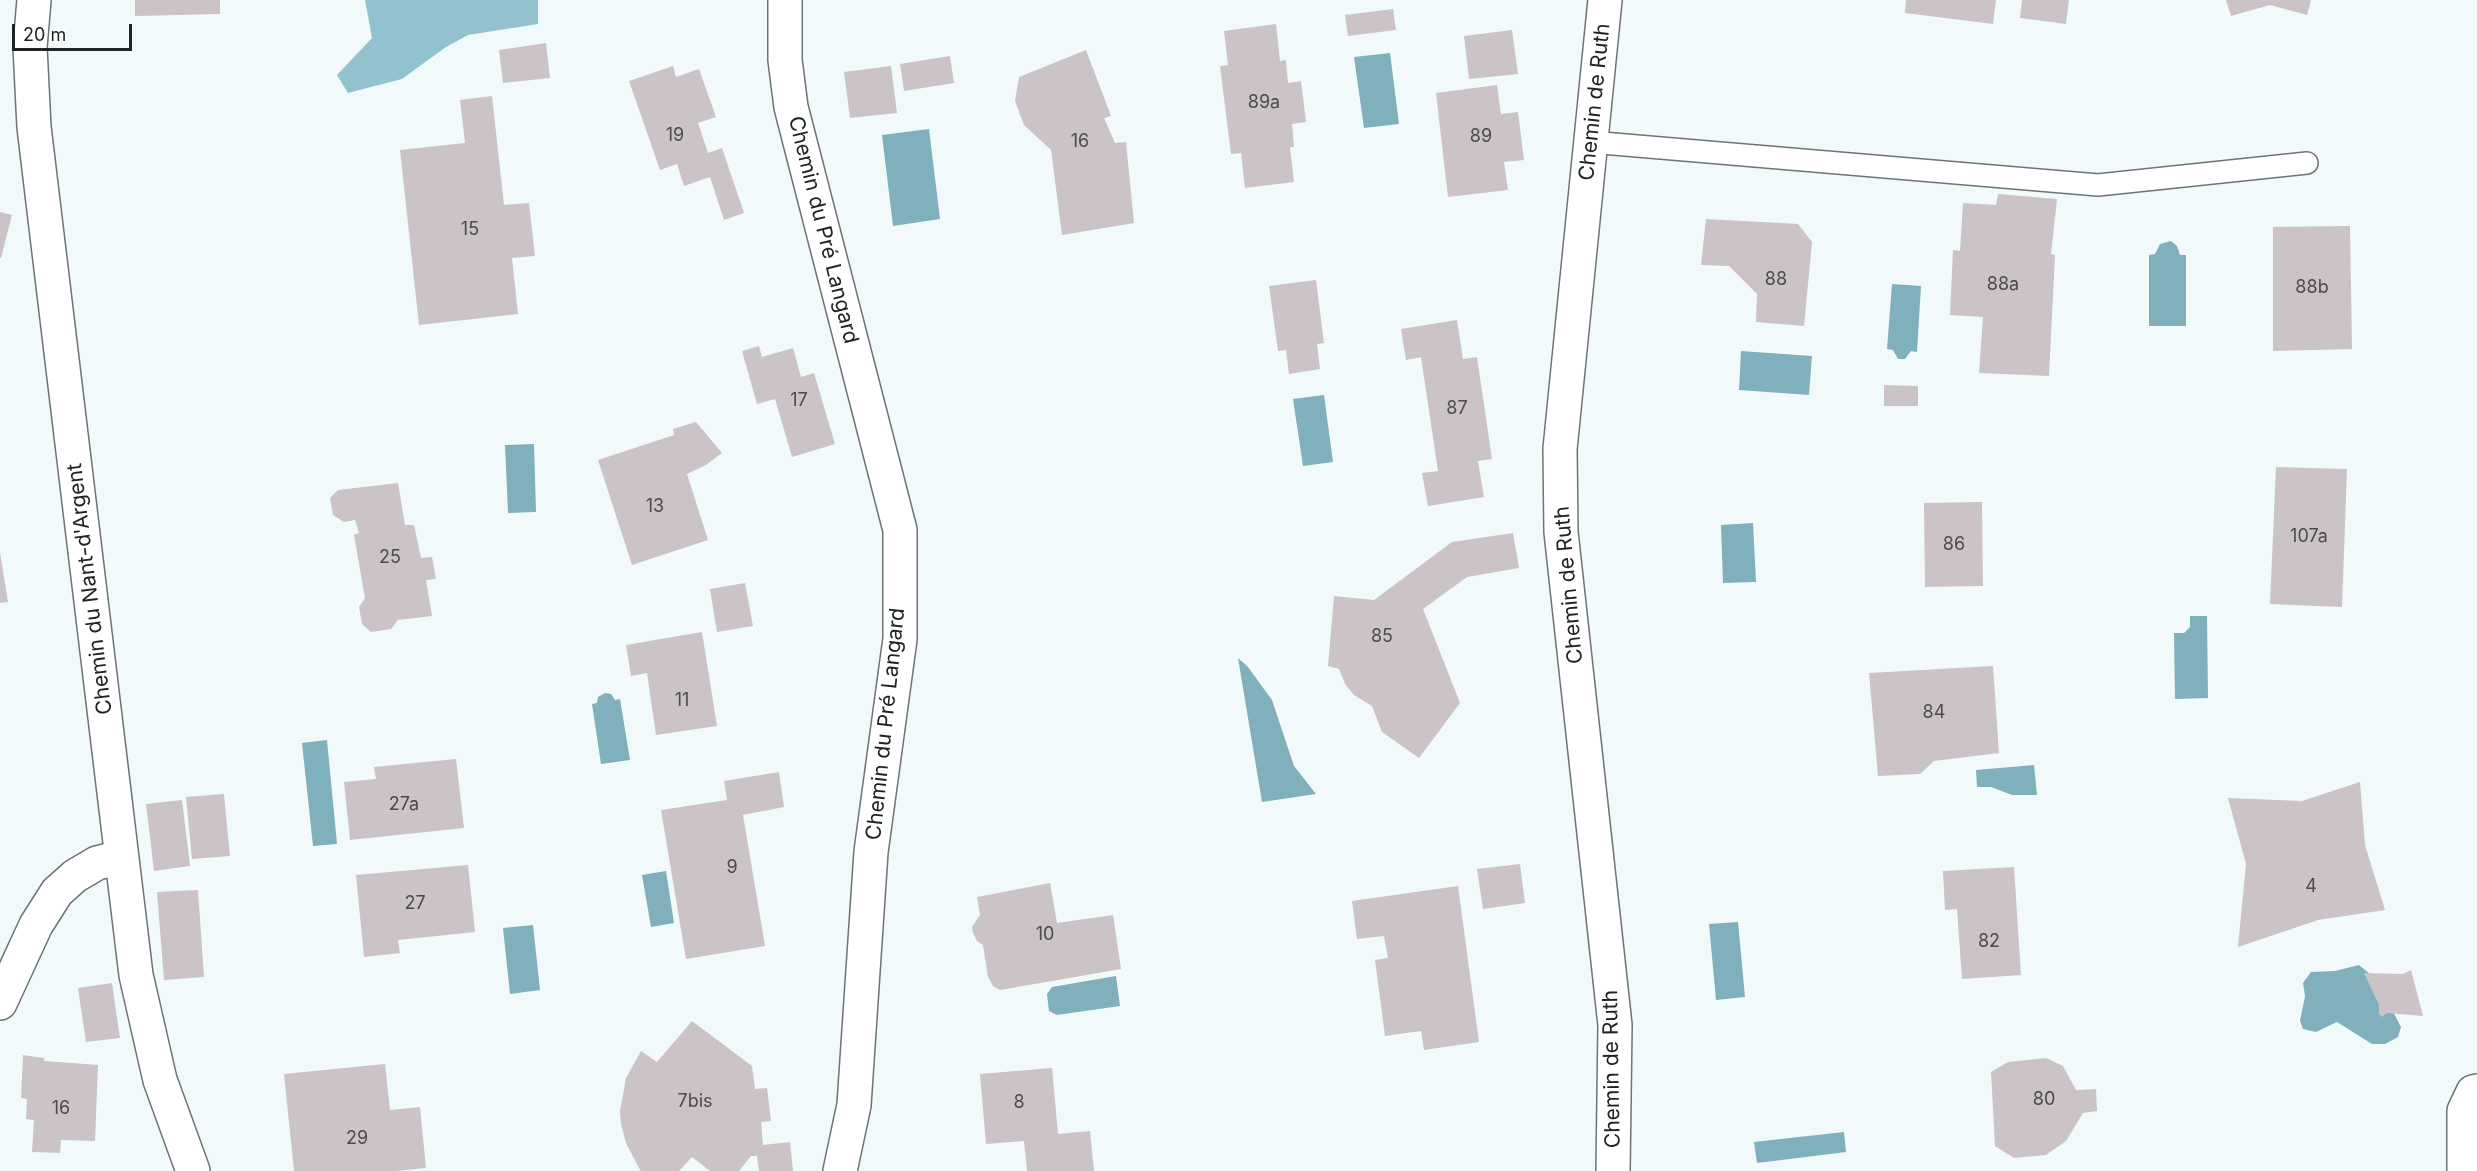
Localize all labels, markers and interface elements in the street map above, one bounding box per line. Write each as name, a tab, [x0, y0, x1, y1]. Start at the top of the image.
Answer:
scale bar	[15, 12, 135, 50]
street label: Chemin de Ruth	[1574, 22, 1616, 182]
text: 20 m	[23, 24, 66, 45]
house number: 89a	[1248, 92, 1280, 114]
street label: Chemin du Pré Langard	[783, 114, 863, 346]
house number: 19	[666, 125, 684, 147]
house number: 89	[1470, 126, 1492, 148]
house number: 16	[1071, 131, 1089, 153]
house number: 15	[461, 219, 479, 241]
house number: 88	[1765, 269, 1787, 291]
house number: 88a	[1987, 274, 2019, 296]
house number: 88b	[2295, 277, 2329, 299]
house number: 17	[790, 390, 808, 412]
house number: 87	[1446, 398, 1468, 420]
street label: Chemin du Nant-d'Argent	[62, 462, 118, 716]
house number: 13	[646, 496, 664, 518]
street label: Chemin de Ruth	[1550, 505, 1588, 665]
house number: 107a	[2290, 526, 2328, 548]
house number: 86	[1943, 534, 1965, 556]
house number: 25	[379, 547, 401, 569]
street label: Chemin du Pré Langard	[861, 607, 911, 841]
house number: 85	[1371, 626, 1393, 648]
house number: 11	[675, 690, 689, 712]
house number: 84	[1923, 702, 1945, 724]
house number: 27a	[389, 794, 419, 816]
house number: 9	[726, 857, 738, 879]
house number: 4	[2305, 876, 2317, 898]
house number: 27	[404, 893, 426, 915]
house number: 10	[1036, 924, 1054, 946]
house number: 82	[1978, 931, 2000, 953]
street label: Chemin de Ruth	[1598, 990, 1626, 1148]
house number: 80	[2033, 1089, 2055, 1111]
house number: 7bis	[677, 1091, 713, 1113]
house number: 8	[1013, 1092, 1025, 1114]
house number: 16	[52, 1098, 70, 1120]
house number: 29	[346, 1128, 368, 1150]

